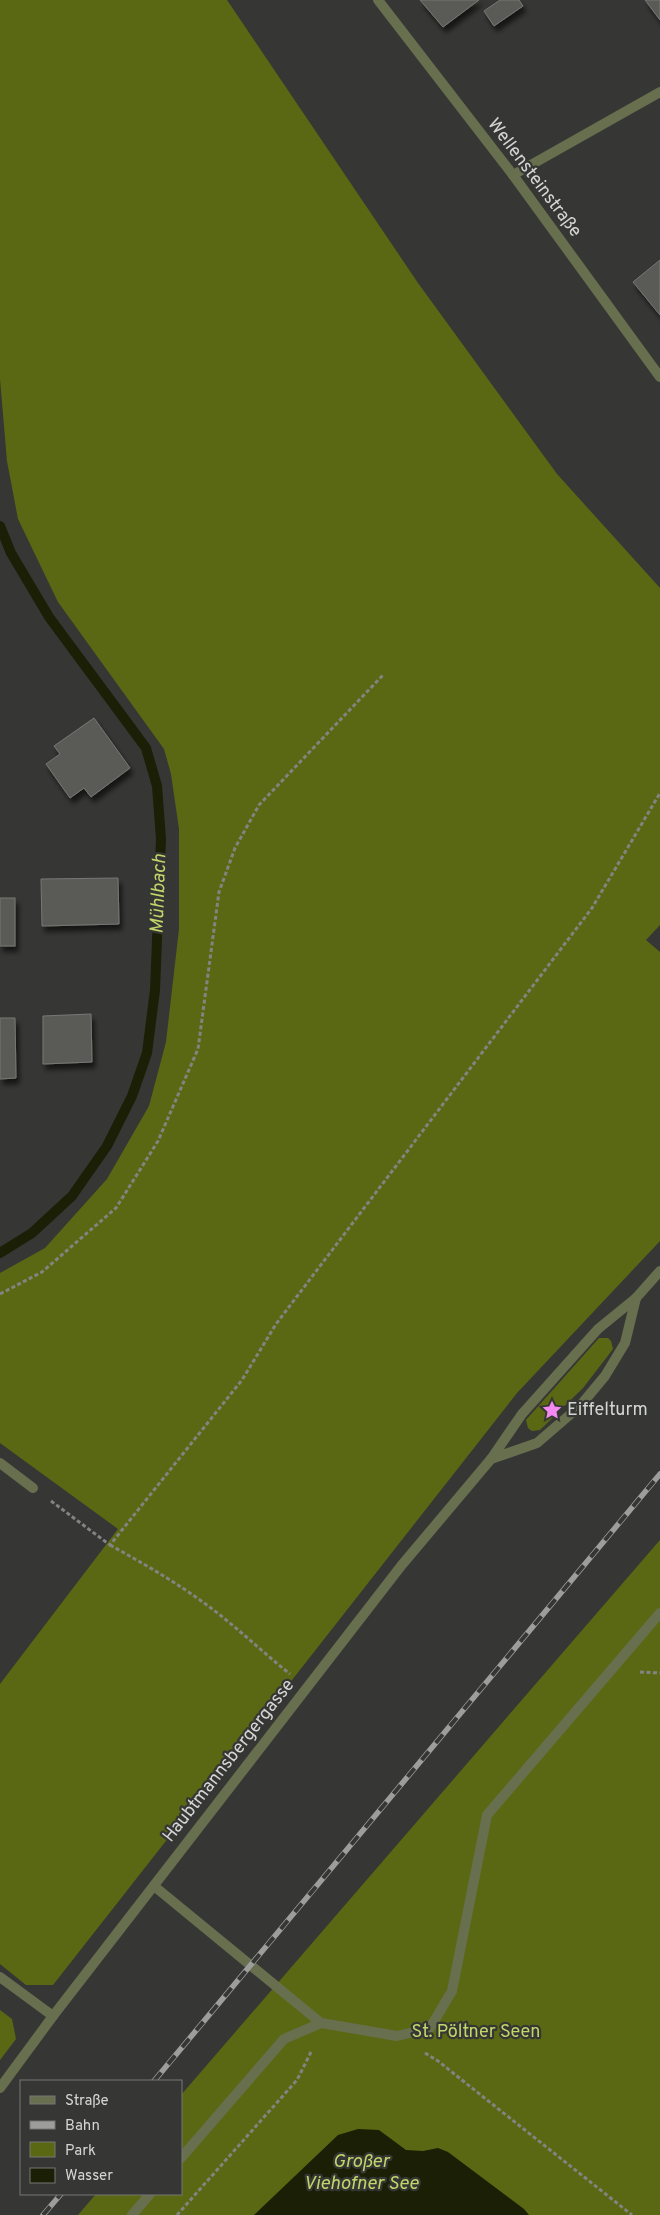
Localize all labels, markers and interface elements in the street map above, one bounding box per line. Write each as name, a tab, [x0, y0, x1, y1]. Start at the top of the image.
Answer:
street label: Wellensteinstraße	[482, 114, 586, 242]
water label: Mühlbach	[146, 853, 172, 934]
place icon: Eiffelturm	[541, 1399, 563, 1421]
place label: Eiffelturm	[567, 1399, 648, 1422]
street label: Haubtmannsbergergasse	[158, 1675, 300, 1847]
park label: St. Pöltner Seen	[412, 2021, 540, 2044]
legend	[20, 2080, 182, 2195]
text: Straße	[65, 2092, 109, 2111]
text: Bahn	[65, 2117, 100, 2136]
text: Park	[65, 2142, 96, 2161]
water label: Großer Viehofner See	[304, 2150, 419, 2196]
text: Wasser	[65, 2167, 113, 2186]

